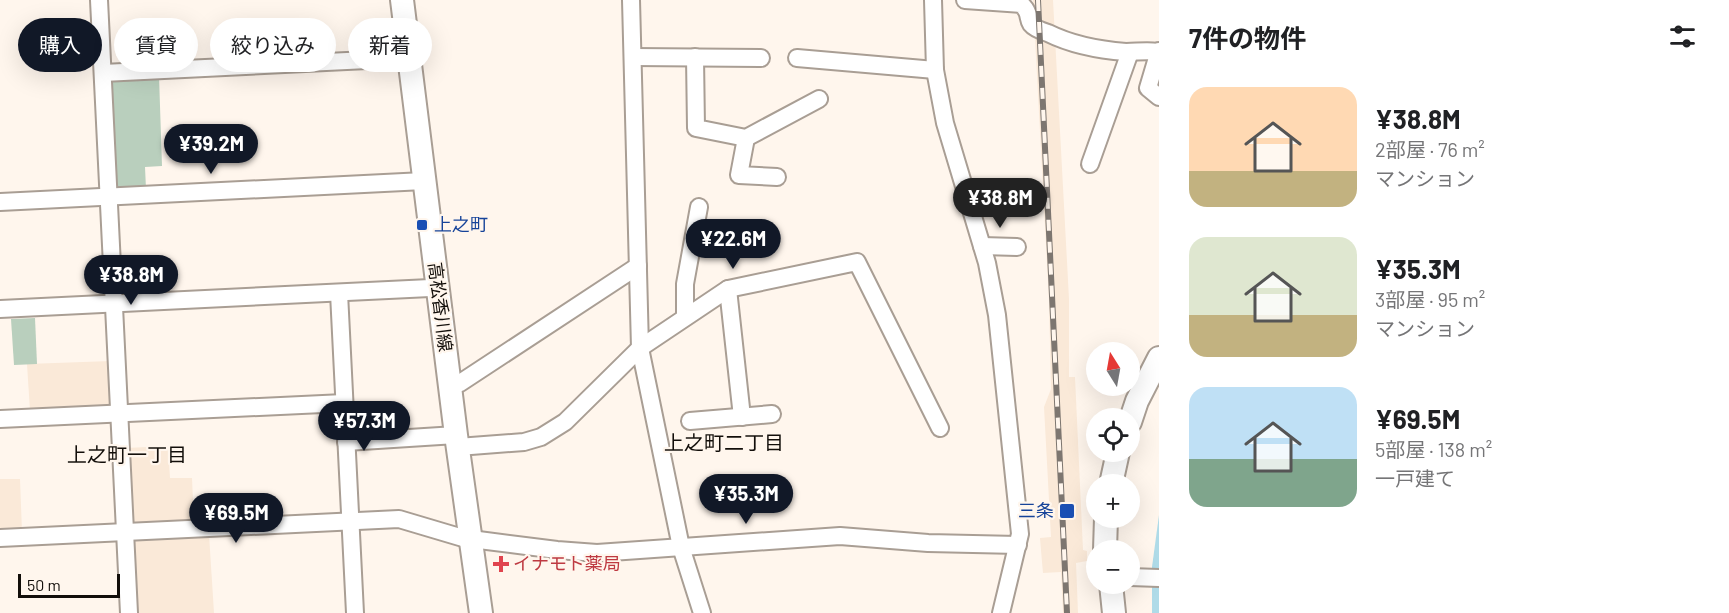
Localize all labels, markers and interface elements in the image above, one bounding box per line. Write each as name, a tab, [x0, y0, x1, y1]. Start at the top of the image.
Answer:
chip: 購入	[18, 18, 102, 72]
chip: 賃貸	[114, 18, 198, 72]
chip: 絞り込み	[210, 18, 336, 72]
chip: 新着	[348, 18, 432, 72]
icon: filters	[1666, 20, 1699, 53]
text: 7件の物件	[1189, 22, 1306, 53]
text: ¥38.8M	[1375, 103, 1461, 134]
icon: home	[1237, 111, 1309, 183]
pin: ¥39.2M	[162, 124, 260, 175]
text: ¥39.2M	[178, 131, 244, 155]
text: 2部屋 · 76 m²	[1375, 137, 1485, 161]
text: マンション	[1375, 166, 1475, 190]
pin: ¥38.8M	[951, 178, 1049, 229]
text: ¥38.8M	[967, 185, 1033, 209]
place label: 上之町	[434, 213, 488, 235]
marker: 上之町	[415, 218, 429, 232]
pin: ¥22.6M	[684, 219, 782, 270]
text: ¥22.6M	[700, 226, 766, 250]
text: ¥35.3M	[1375, 253, 1461, 284]
pin: ¥38.8M	[82, 255, 180, 306]
street label: 高松香川線	[425, 261, 457, 353]
icon: home	[1237, 261, 1309, 333]
text: ¥38.8M	[98, 262, 164, 286]
text: 3部屋 · 95 m²	[1375, 287, 1485, 311]
text: マンション	[1375, 316, 1475, 340]
north arrow	[1086, 342, 1140, 396]
map controls	[1086, 342, 1140, 594]
pin: ¥57.3M	[315, 401, 413, 452]
text: ¥69.5M	[1375, 403, 1460, 434]
text: ¥57.3M	[332, 408, 396, 432]
button: locate	[1086, 408, 1140, 462]
icon: home	[1237, 411, 1309, 483]
district label: 上之町二丁目	[664, 430, 784, 454]
text: 5部屋 · 138 m²	[1375, 437, 1492, 461]
district label: 上之町一丁目	[67, 442, 187, 466]
text: 一戸建て	[1375, 466, 1455, 490]
pin: ¥35.3M	[697, 474, 795, 525]
button: +	[1086, 474, 1140, 528]
text: ¥35.3M	[713, 481, 779, 505]
pin: ¥69.5M	[187, 493, 285, 544]
place label: 三条	[1018, 499, 1054, 521]
text: ¥69.5M	[203, 500, 269, 524]
marker: 三条	[1058, 502, 1076, 520]
button: −	[1086, 540, 1140, 594]
place label: イナモト薬局	[513, 552, 621, 574]
marker: イナモト薬局	[494, 557, 508, 571]
scale bar	[18, 571, 120, 598]
text: 50 m	[27, 575, 61, 594]

